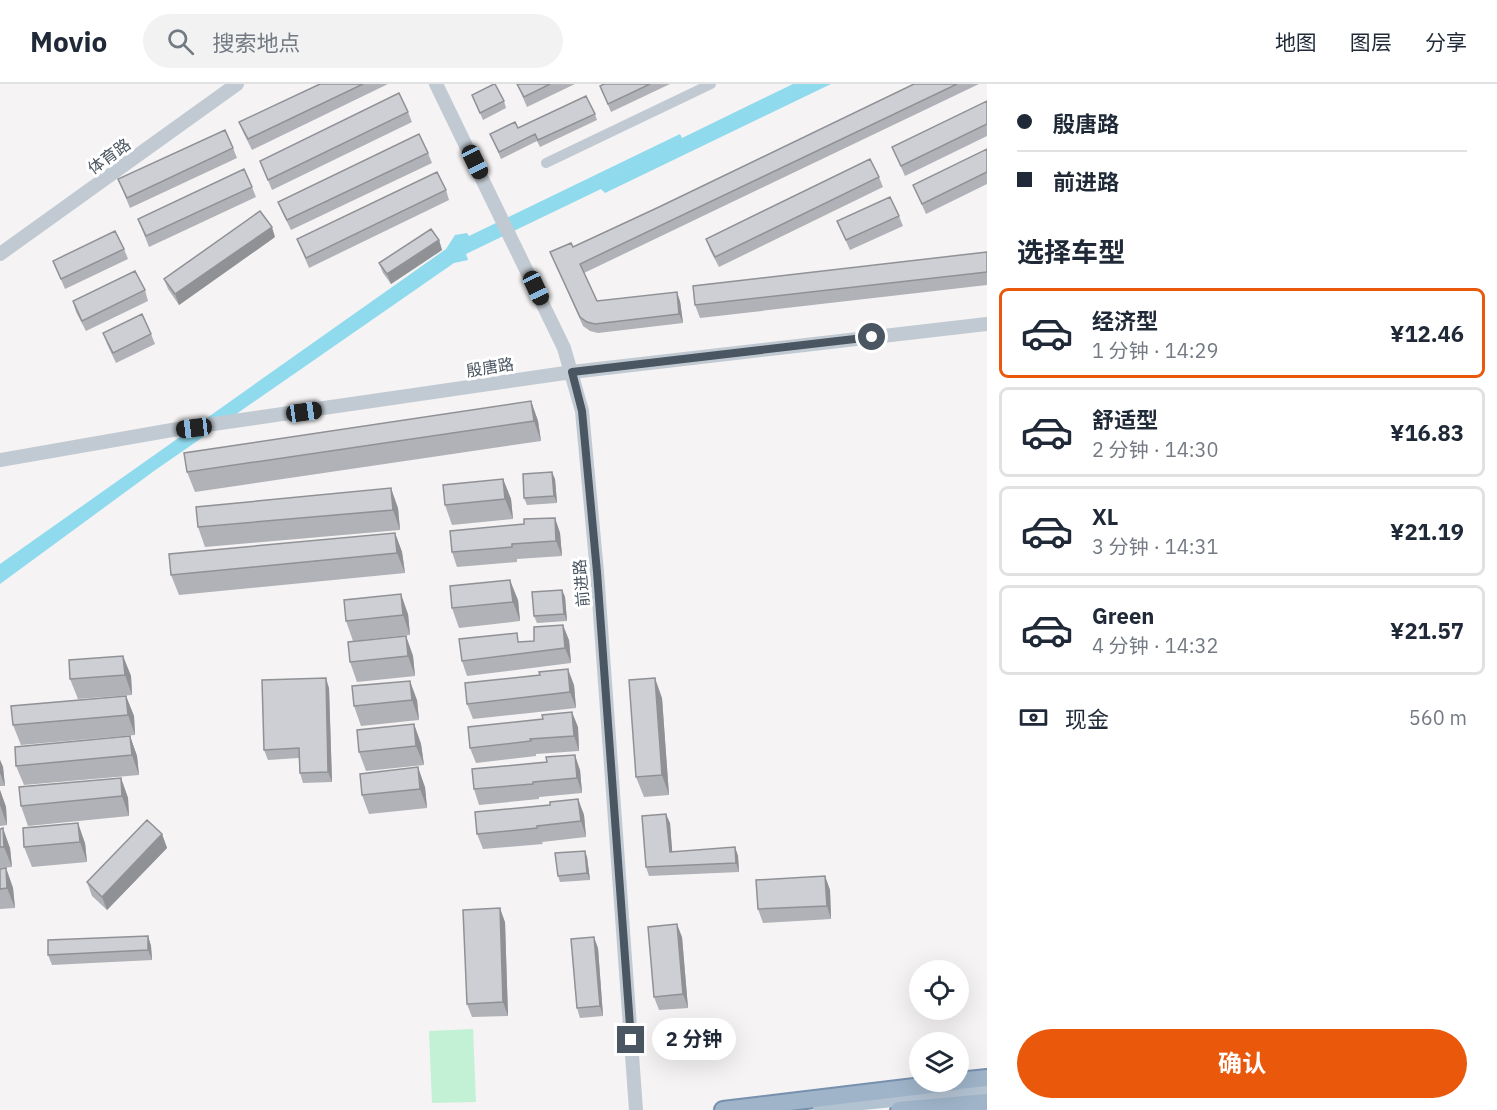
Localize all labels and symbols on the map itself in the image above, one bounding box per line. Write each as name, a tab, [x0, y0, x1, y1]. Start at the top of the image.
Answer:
street label: 体育路	[84, 134, 134, 178]
car	[459, 142, 491, 182]
car	[520, 268, 552, 308]
route start	[858, 323, 885, 350]
street label: 殷唐路	[465, 353, 515, 381]
car	[285, 401, 323, 423]
car	[175, 417, 213, 439]
street label: 前进路	[569, 558, 593, 608]
callout: 2 分钟	[652, 1019, 736, 1061]
route end	[617, 1026, 644, 1053]

